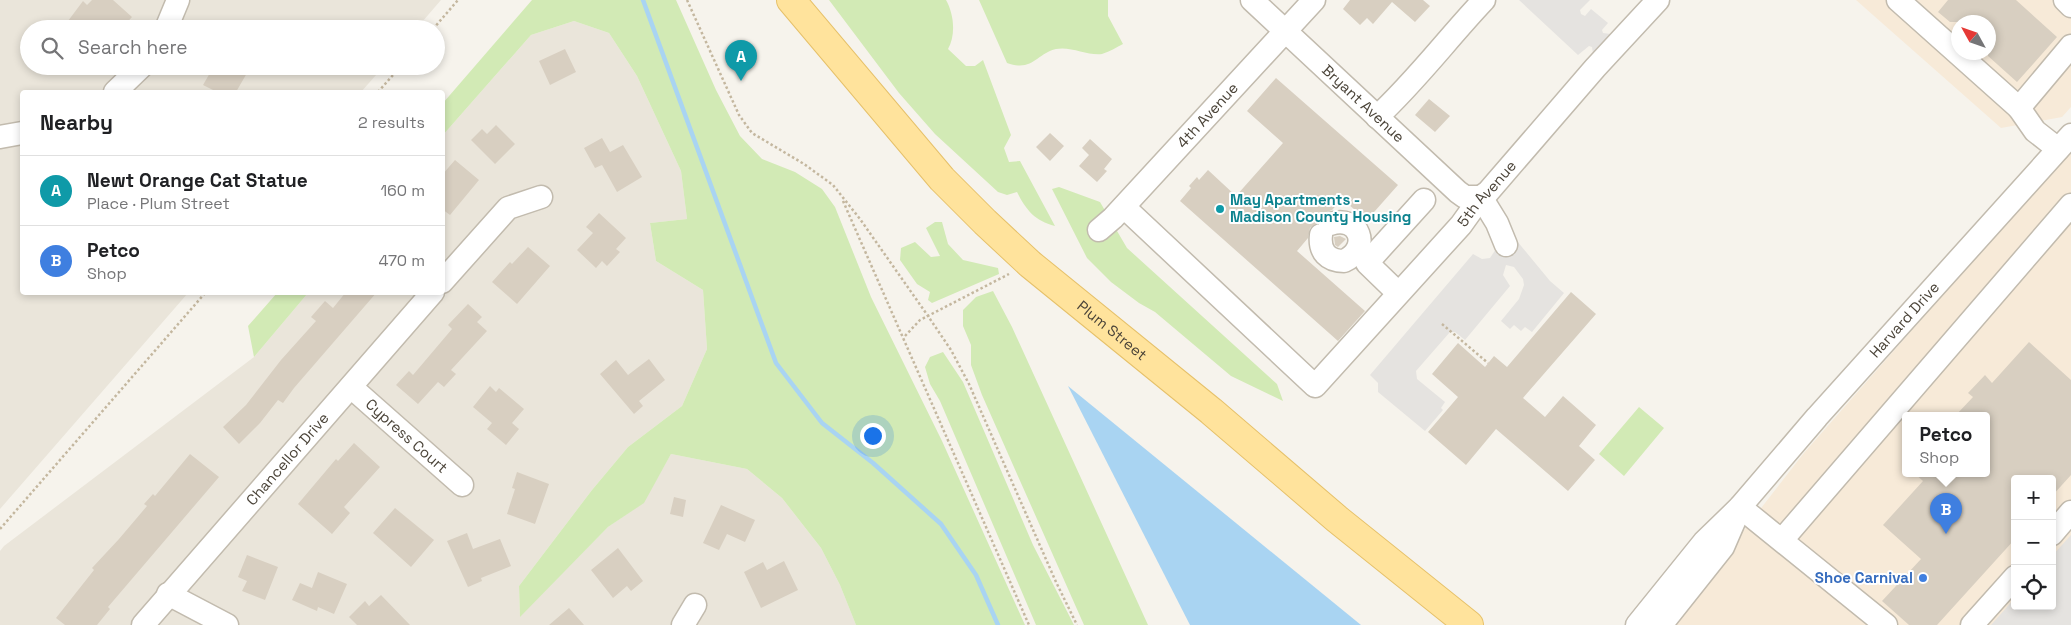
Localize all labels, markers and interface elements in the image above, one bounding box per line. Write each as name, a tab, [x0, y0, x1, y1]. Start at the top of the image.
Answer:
north arrow	[1951, 15, 1996, 60]
search box	[20, 20, 445, 75]
icon: search	[38, 34, 66, 62]
text: Search here	[78, 35, 188, 60]
pin: A	[725, 40, 757, 81]
street label: Bryant Avenue	[1318, 60, 1409, 146]
street label: 4th Avenue	[1172, 78, 1242, 152]
text: Nearby	[40, 109, 113, 136]
text: 2 results	[358, 112, 425, 133]
street label: 5th Avenue	[1453, 156, 1520, 230]
text: Newt Orange Cat Statue	[87, 168, 308, 193]
text: A	[51, 180, 61, 201]
text: 160 m	[380, 180, 425, 201]
place label: May Apartments - Madison County Housing	[1230, 190, 1411, 226]
text: Place · Plum Street	[87, 193, 230, 214]
marker: May Apartments - Madison County Housing	[1214, 203, 1226, 215]
text: Petco	[87, 238, 140, 263]
text: B	[51, 250, 61, 271]
text: 470 m	[378, 250, 425, 271]
text: Shop	[87, 263, 127, 284]
street label: Harvard Drive	[1865, 278, 1943, 361]
street label: Plum Street	[1073, 296, 1151, 364]
street label: Cypress Court	[362, 394, 452, 477]
street label: Chancellor Drive	[242, 408, 333, 509]
popup	[1902, 412, 1990, 477]
text: Petco	[1920, 422, 1973, 447]
your location	[860, 423, 886, 449]
text: Shop	[1920, 447, 1959, 468]
map controls	[2011, 475, 2056, 610]
button: +	[2011, 475, 2056, 520]
pin: B	[1930, 493, 1962, 534]
button: −	[2011, 520, 2056, 565]
button: locate	[2011, 565, 2056, 610]
place label: Shoe Carnival	[1815, 568, 1913, 587]
marker: Shoe Carnival	[1917, 572, 1929, 584]

